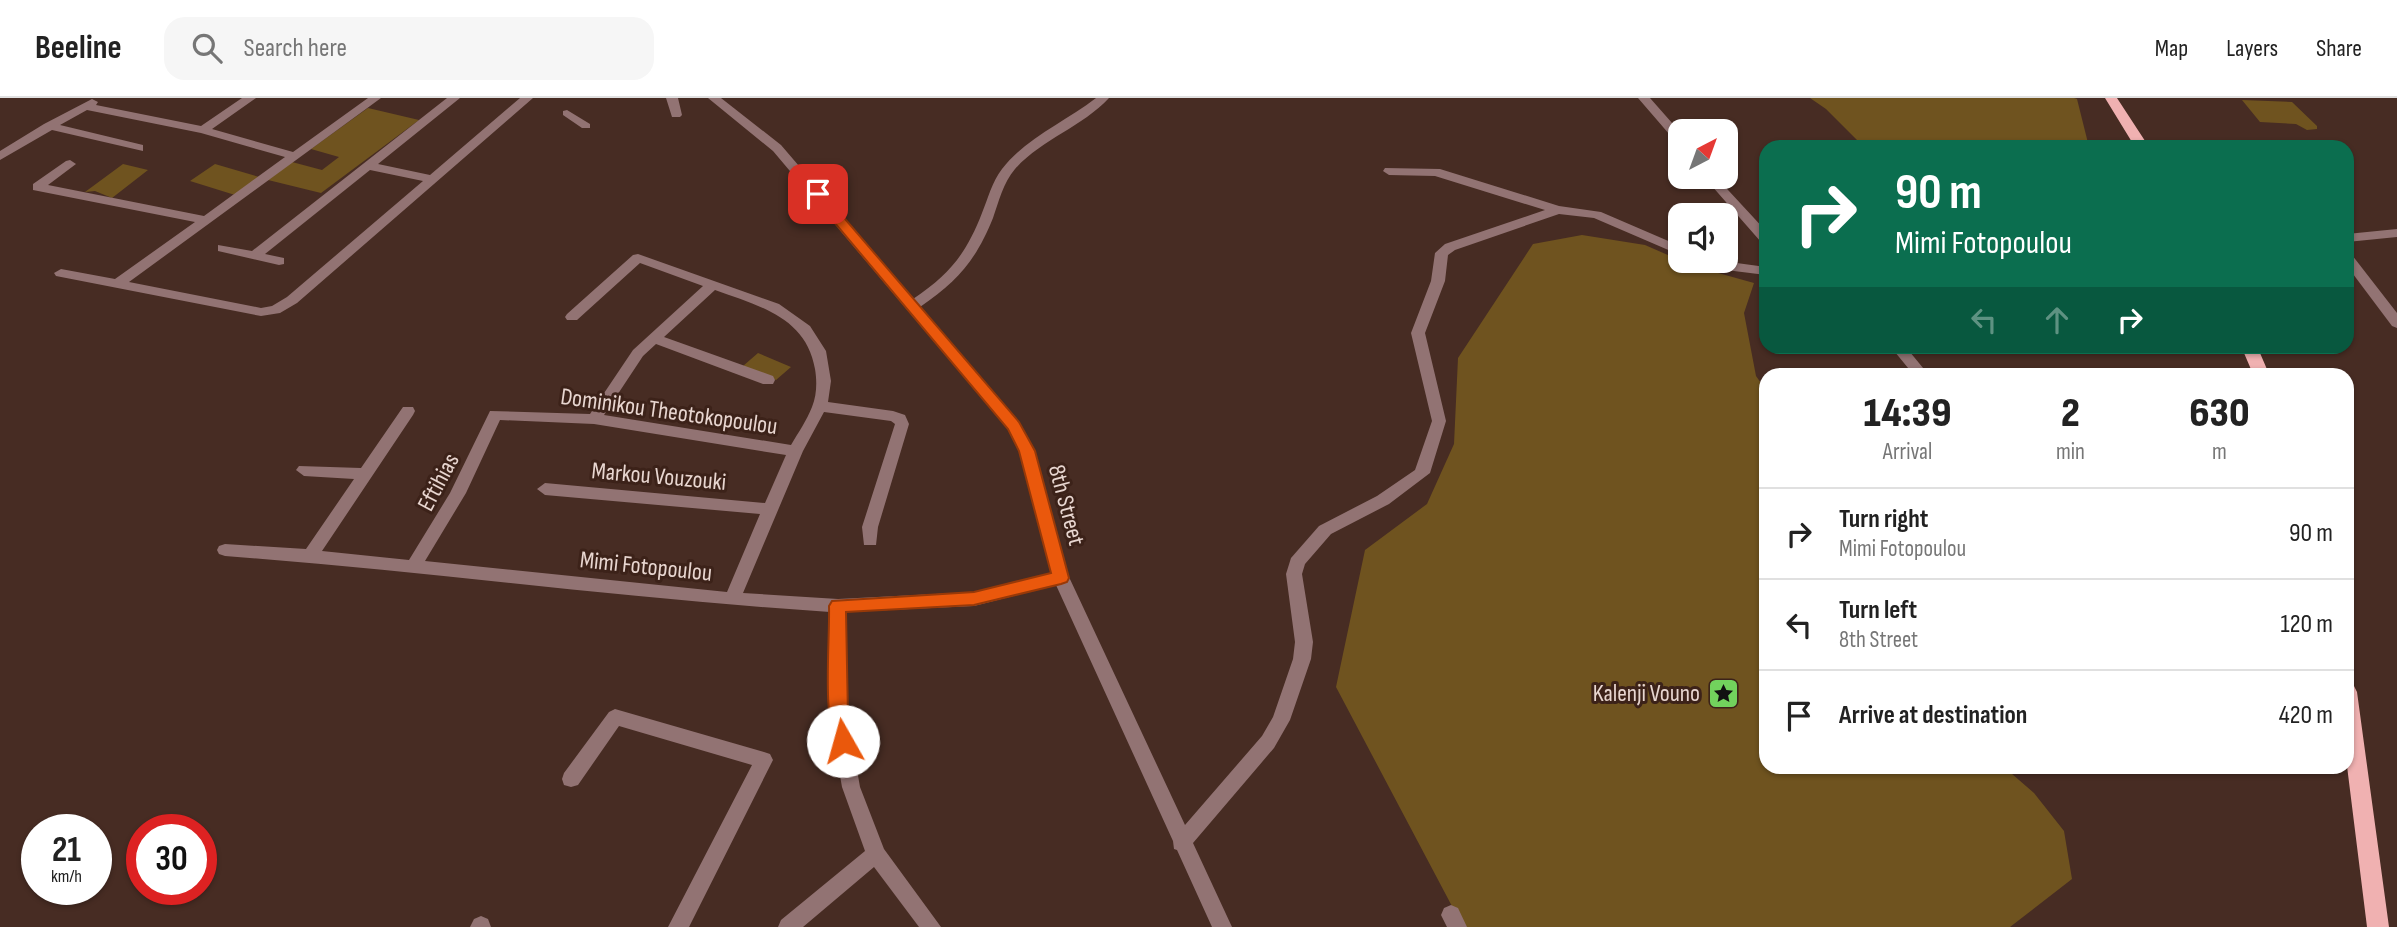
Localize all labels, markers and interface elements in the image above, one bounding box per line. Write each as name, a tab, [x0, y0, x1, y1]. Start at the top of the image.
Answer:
search box	[164, 17, 654, 80]
text: Beeline	[35, 28, 122, 68]
icon: search	[188, 29, 226, 67]
text: Search here	[244, 33, 347, 64]
text: Map	[2155, 34, 2188, 63]
text: Layers	[2226, 34, 2278, 63]
text: Share	[2316, 34, 2362, 63]
north arrow	[1668, 119, 1738, 189]
map controls	[1668, 119, 1738, 273]
pin	[788, 164, 848, 224]
text: 90 m	[1895, 164, 1982, 223]
icon: right	[1780, 168, 1871, 259]
icon: arrive	[799, 175, 837, 213]
button: sound	[1668, 203, 1738, 273]
text: Mimi Fotopoulou	[1895, 224, 2072, 263]
icon: left	[1965, 301, 2003, 339]
icon: ahead	[2038, 301, 2076, 339]
icon: right	[2111, 301, 2149, 339]
street label: Dominikou Theotokopoulou	[559, 382, 779, 441]
text: 14:39	[1863, 388, 1951, 439]
text: 2	[2061, 388, 2080, 439]
text: 630	[2189, 388, 2250, 439]
text: Arrival	[1883, 438, 1932, 466]
text: min	[2056, 438, 2085, 466]
text: m	[2212, 438, 2227, 466]
street label: Eftihias	[411, 448, 466, 516]
street label: Markou Vouzouki	[590, 456, 727, 497]
street label: 8th Street	[1042, 462, 1091, 549]
text: Turn right	[1839, 504, 1928, 535]
icon: right	[1780, 515, 1818, 553]
text: 90 m	[2289, 518, 2333, 549]
text: Mimi Fotopoulou	[1839, 535, 1966, 563]
street label: Mimi Fotopoulou	[578, 545, 713, 588]
text: Turn left	[1839, 595, 1917, 626]
icon: left	[1780, 606, 1818, 644]
text: 120 m	[2280, 609, 2333, 640]
text: 8th Street	[1839, 626, 1918, 654]
place icon: Kalenji Vouno	[1706, 676, 1740, 710]
place label: Kalenji Vouno	[1593, 679, 1700, 708]
icon: arrive	[1780, 697, 1818, 735]
text: Arrive at destination	[1839, 700, 2027, 731]
text: 420 m	[2279, 700, 2333, 731]
position arrow	[806, 704, 880, 778]
speed limit sign: 30	[126, 814, 217, 905]
text: 21	[52, 829, 81, 872]
text: km/h	[51, 866, 82, 887]

